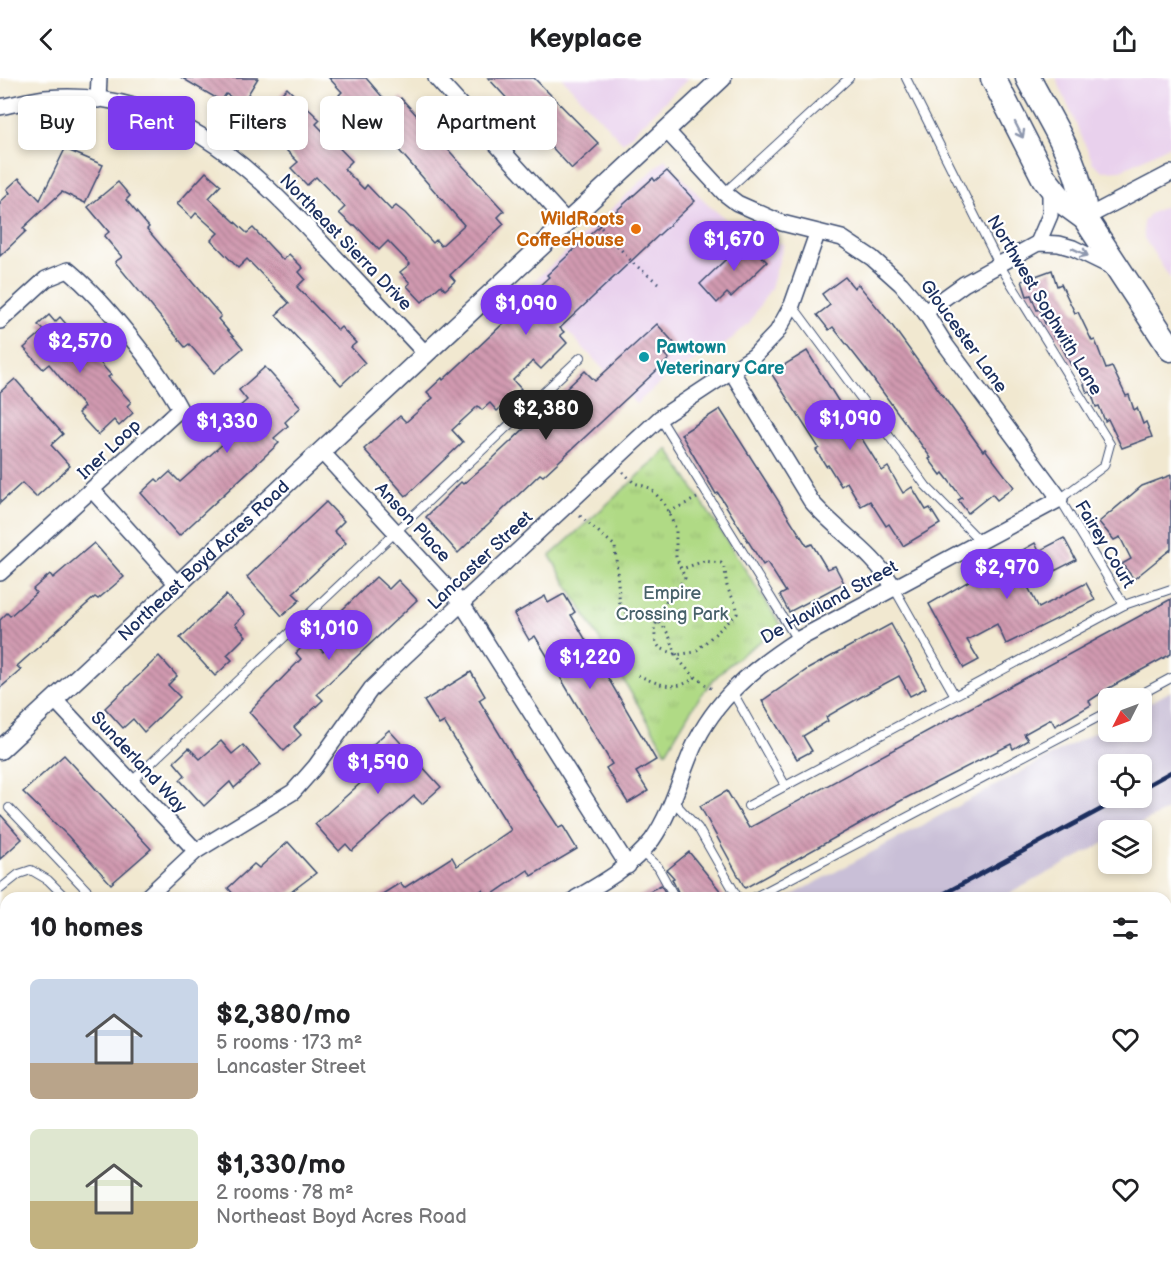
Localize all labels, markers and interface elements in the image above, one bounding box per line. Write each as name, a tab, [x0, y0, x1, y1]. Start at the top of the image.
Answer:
icon: back	[30, 23, 63, 56]
text: Keyplace	[529, 23, 642, 55]
icon: share	[1108, 23, 1141, 56]
chip: Buy	[18, 96, 96, 150]
chip: Rent	[108, 96, 195, 150]
chip: Filters	[207, 96, 308, 150]
chip: New	[320, 96, 404, 150]
chip: Apartment	[416, 96, 557, 150]
one-way arrow	[1014, 121, 1026, 139]
street label: Northeast Sierra Drive	[275, 170, 416, 315]
place label: WildRoots CoffeeHouse	[516, 209, 624, 251]
street label: Northwest Sophwith Lane	[982, 211, 1107, 399]
pin: $1,670	[685, 221, 783, 272]
marker: WildRoots CoffeeHouse	[629, 222, 643, 236]
text: $1,670	[703, 228, 765, 252]
one-way arrow	[1071, 246, 1089, 258]
street label: Gloucester Lane	[916, 276, 1012, 397]
pin: $1,090	[477, 285, 575, 336]
text: $1,090	[495, 292, 557, 316]
pin: $2,570	[31, 323, 129, 374]
text: $2,570	[48, 330, 112, 354]
place label: Pawtown Veterinary Care	[656, 337, 784, 379]
marker: Pawtown Veterinary Care	[637, 350, 651, 364]
pin: $2,380	[497, 390, 595, 441]
text: $2,380	[513, 397, 579, 421]
pin: $1,090	[801, 400, 899, 451]
pin: $1,330	[178, 403, 276, 454]
text: $1,090	[819, 407, 881, 431]
text: $1,330	[196, 410, 258, 434]
street label: Iner Loop	[73, 415, 145, 484]
street label: Northeast Boyd Acres Road	[114, 476, 294, 646]
street label: Anson Place	[371, 478, 455, 567]
street label: Fairey Court	[1070, 497, 1139, 592]
street label: Lancaster Street	[424, 506, 537, 614]
pin: $2,970	[958, 549, 1056, 600]
street label: De Haviland Street	[757, 556, 902, 649]
text: $2,970	[975, 556, 1039, 580]
park label: Empire Crossing Park	[616, 583, 729, 625]
pin: $1,010	[280, 610, 378, 661]
text: $1,010	[299, 617, 359, 641]
pin: $1,220	[541, 639, 639, 690]
text: $1,220	[559, 646, 621, 670]
north arrow	[1098, 688, 1152, 742]
map controls	[1098, 688, 1152, 874]
street label: Sunderland Way	[86, 707, 192, 818]
pin: $1,590	[329, 744, 427, 795]
text: $1,590	[347, 751, 409, 775]
button: locate	[1098, 754, 1152, 808]
button: layers	[1098, 820, 1152, 874]
icon: filters	[1109, 912, 1142, 945]
text: 10 homes	[30, 913, 143, 944]
text: $2,380/mo	[216, 1000, 351, 1031]
icon: home	[78, 1003, 150, 1075]
icon: heart	[1109, 1023, 1142, 1056]
text: 5 rooms · 173 m²	[216, 1031, 362, 1055]
text: Lancaster Street	[216, 1055, 366, 1079]
text: $1,330/mo	[216, 1150, 346, 1181]
icon: home	[78, 1153, 150, 1225]
icon: heart	[1109, 1173, 1142, 1206]
text: 2 rooms · 78 m²	[216, 1181, 354, 1205]
text: Northeast Boyd Acres Road	[216, 1205, 467, 1229]

